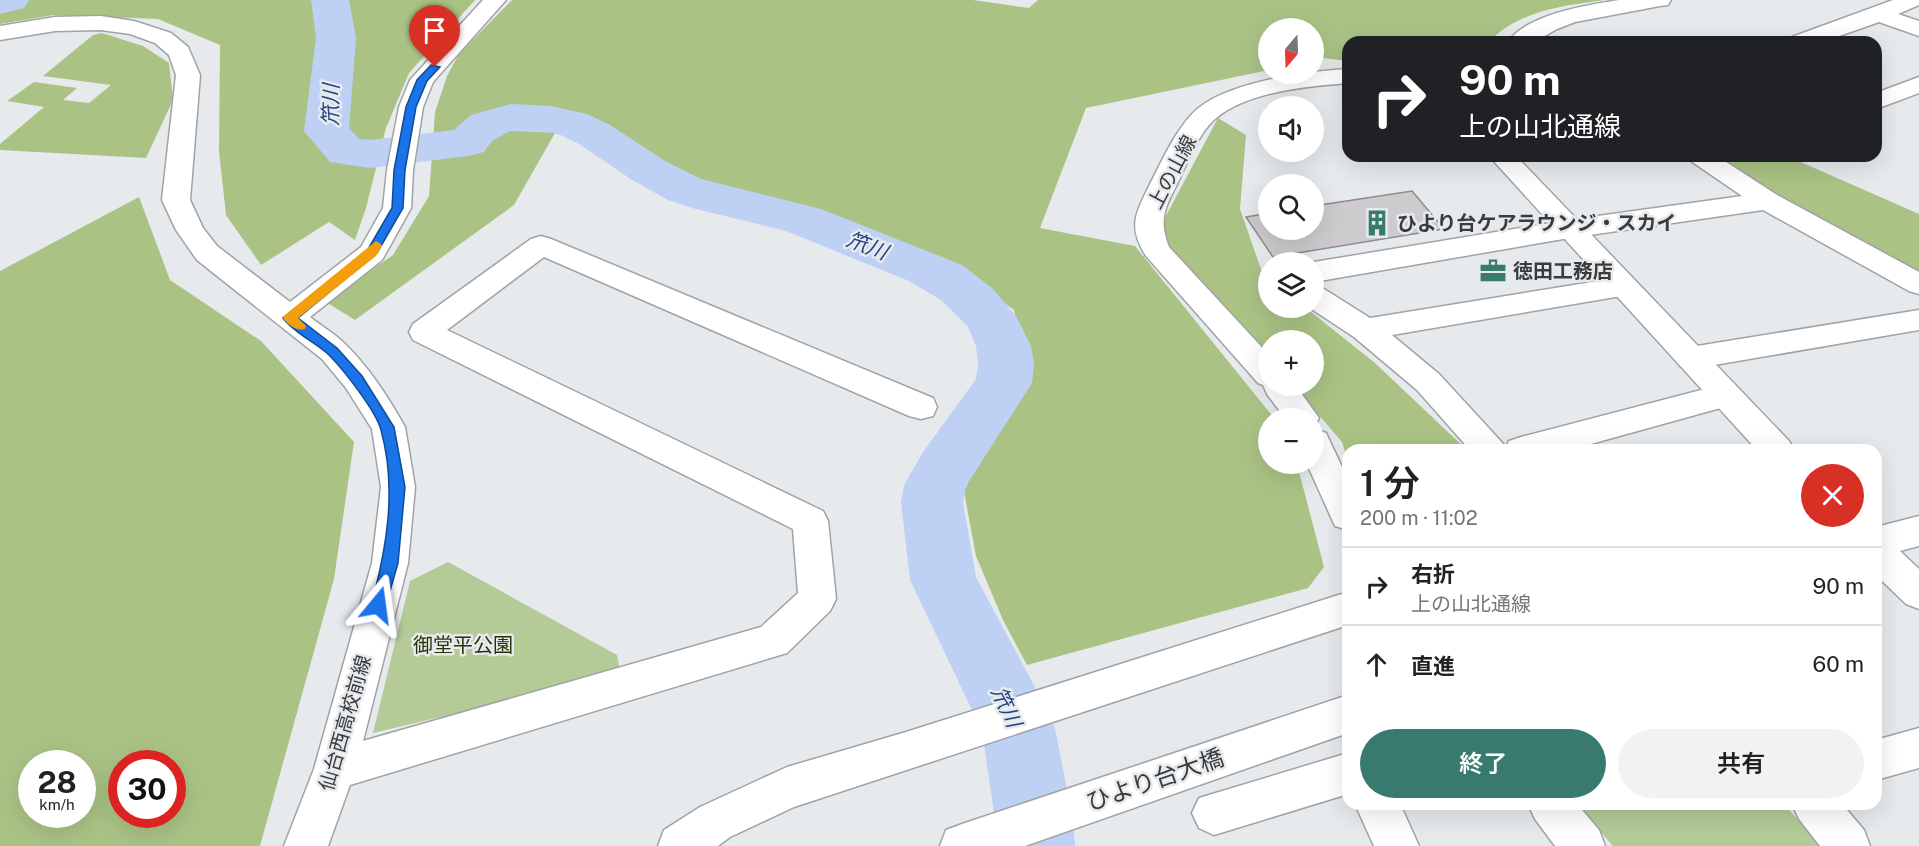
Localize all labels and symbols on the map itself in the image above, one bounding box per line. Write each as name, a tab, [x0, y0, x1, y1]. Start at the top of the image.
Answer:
pin	[409, 5, 460, 67]
north arrow	[1258, 18, 1324, 84]
water label: 笊川	[318, 82, 343, 126]
street label: 上の山線	[1143, 131, 1201, 213]
building icon: ひより台ケアラウンジ・スカイ	[1362, 208, 1392, 238]
place label: ひより台ケアラウンジ・スカイ	[1397, 211, 1677, 235]
water label: 笊川	[843, 226, 893, 265]
office icon: 徳田工務店	[1478, 256, 1508, 286]
place label: 徳田工務店	[1513, 259, 1613, 283]
position arrow	[346, 573, 410, 637]
park label: 御堂平公園	[413, 633, 513, 657]
street label: 仙台西高校前線	[314, 652, 376, 794]
water label: 笊川	[986, 682, 1028, 733]
street label: ひより台大橋	[1082, 742, 1227, 816]
speed limit sign: 30	[108, 750, 186, 828]

